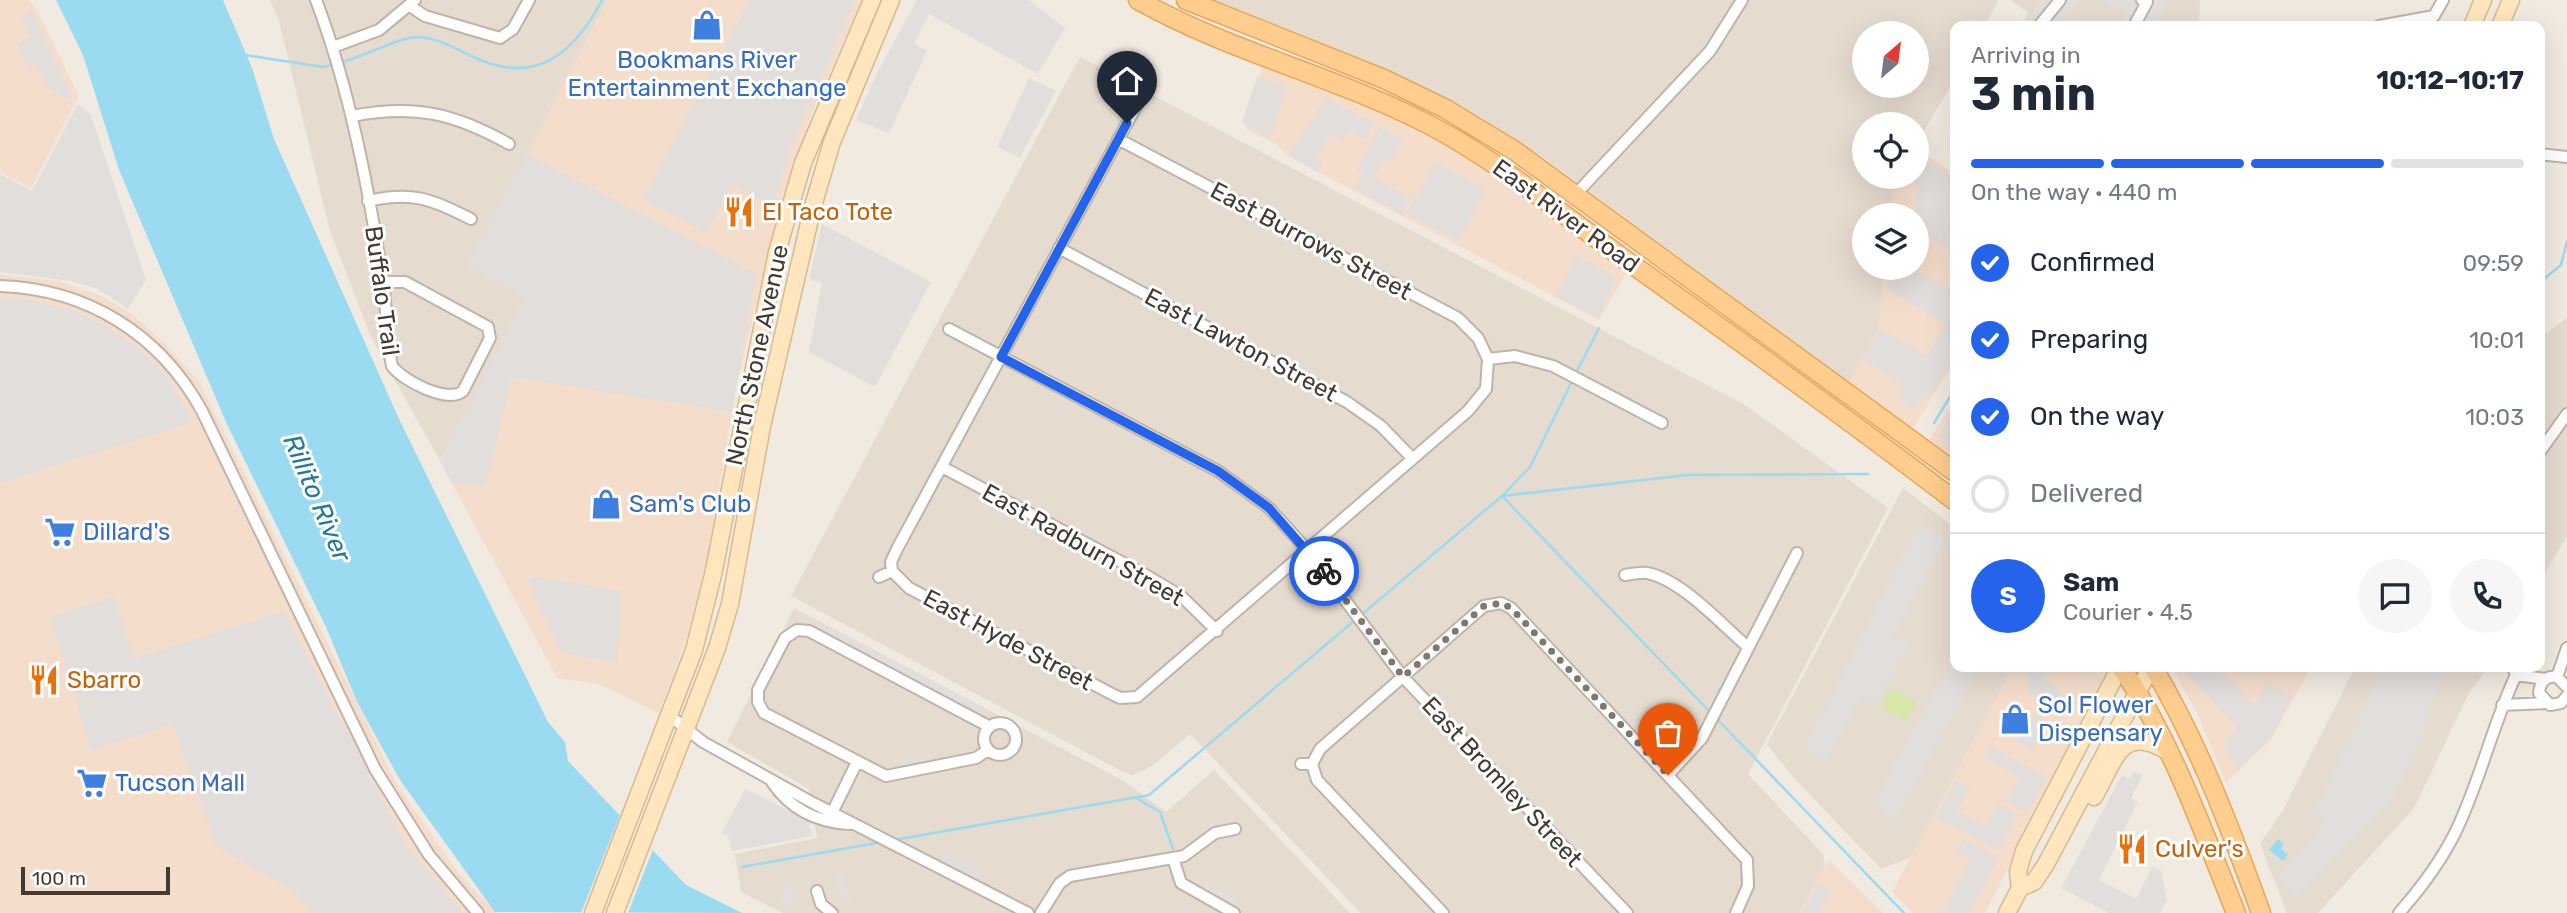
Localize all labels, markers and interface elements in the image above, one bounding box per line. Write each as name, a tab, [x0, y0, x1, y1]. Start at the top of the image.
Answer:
shop icon: Bookmans River Entertainment Exchange	[690, 8, 724, 42]
north arrow	[1852, 21, 1928, 98]
map controls	[1852, 21, 1929, 280]
text: Arriving in	[1971, 41, 2081, 69]
place label: Bookmans River Entertainment Exchange	[568, 46, 846, 102]
pin	[1097, 51, 1157, 123]
icon: home	[1108, 62, 1146, 100]
text: 10:12–10:17	[2376, 65, 2524, 96]
text: 3 min	[1971, 67, 2096, 122]
button: locate	[1852, 112, 1929, 189]
street label: East River Road	[1487, 153, 1645, 279]
street label: East Burrows Street	[1206, 176, 1416, 306]
text: On the way · 440 m	[1971, 178, 2177, 206]
restaurant icon: El Taco Tote	[722, 195, 756, 229]
place label: El Taco Tote	[762, 198, 893, 226]
button: layers	[1852, 203, 1929, 280]
street label: Buffalo Trail	[359, 224, 405, 358]
street label: North Stone Avenue	[720, 242, 794, 468]
icon: check	[1971, 244, 2009, 282]
text: Confirmed	[2030, 247, 2155, 278]
text: 09:59	[2463, 249, 2524, 277]
street label: East Lawton Street	[1140, 282, 1342, 408]
icon: check	[1971, 321, 2009, 359]
text: Preparing	[2030, 324, 2148, 355]
text: 10:01	[2469, 326, 2524, 354]
icon: check	[1971, 398, 2009, 436]
text: On the way	[2030, 401, 2164, 432]
text: 10:03	[2465, 403, 2524, 431]
water label: Rillito River	[276, 430, 358, 567]
street label: East Radburn Street	[977, 478, 1189, 612]
text: Delivered	[2030, 478, 2143, 509]
shop icon: Sam's Club	[589, 487, 623, 521]
place label: Sam's Club	[629, 490, 751, 518]
supermarket icon: Dillard's	[43, 515, 77, 549]
place label: Dillard's	[83, 518, 170, 546]
courier	[1289, 536, 1359, 606]
icon: bike	[1305, 552, 1343, 590]
button: chat	[2358, 559, 2432, 633]
button: phone	[2450, 559, 2524, 633]
text: Sam	[2063, 567, 2119, 598]
text: S	[1999, 581, 2017, 612]
street label: East Hyde Street	[918, 583, 1098, 697]
text: Courier · 4.5	[2063, 598, 2193, 626]
restaurant icon: Sbarro	[27, 663, 61, 697]
place label: Sbarro	[67, 666, 141, 694]
street label: East Bromley Street	[1416, 691, 1588, 873]
place label: Sol Flower Dispensary	[2038, 691, 2163, 747]
shop icon: Sol Flower Dispensary	[1998, 702, 2032, 736]
pin	[1638, 703, 1698, 775]
icon: bag	[1649, 714, 1687, 752]
supermarket icon: Tucson Mall	[75, 766, 109, 800]
place label: Tucson Mall	[115, 769, 245, 797]
restaurant icon: Culver's	[2115, 832, 2149, 866]
place label: Culver's	[2155, 835, 2244, 863]
scale bar	[21, 864, 170, 896]
text: 100 m	[32, 867, 86, 890]

